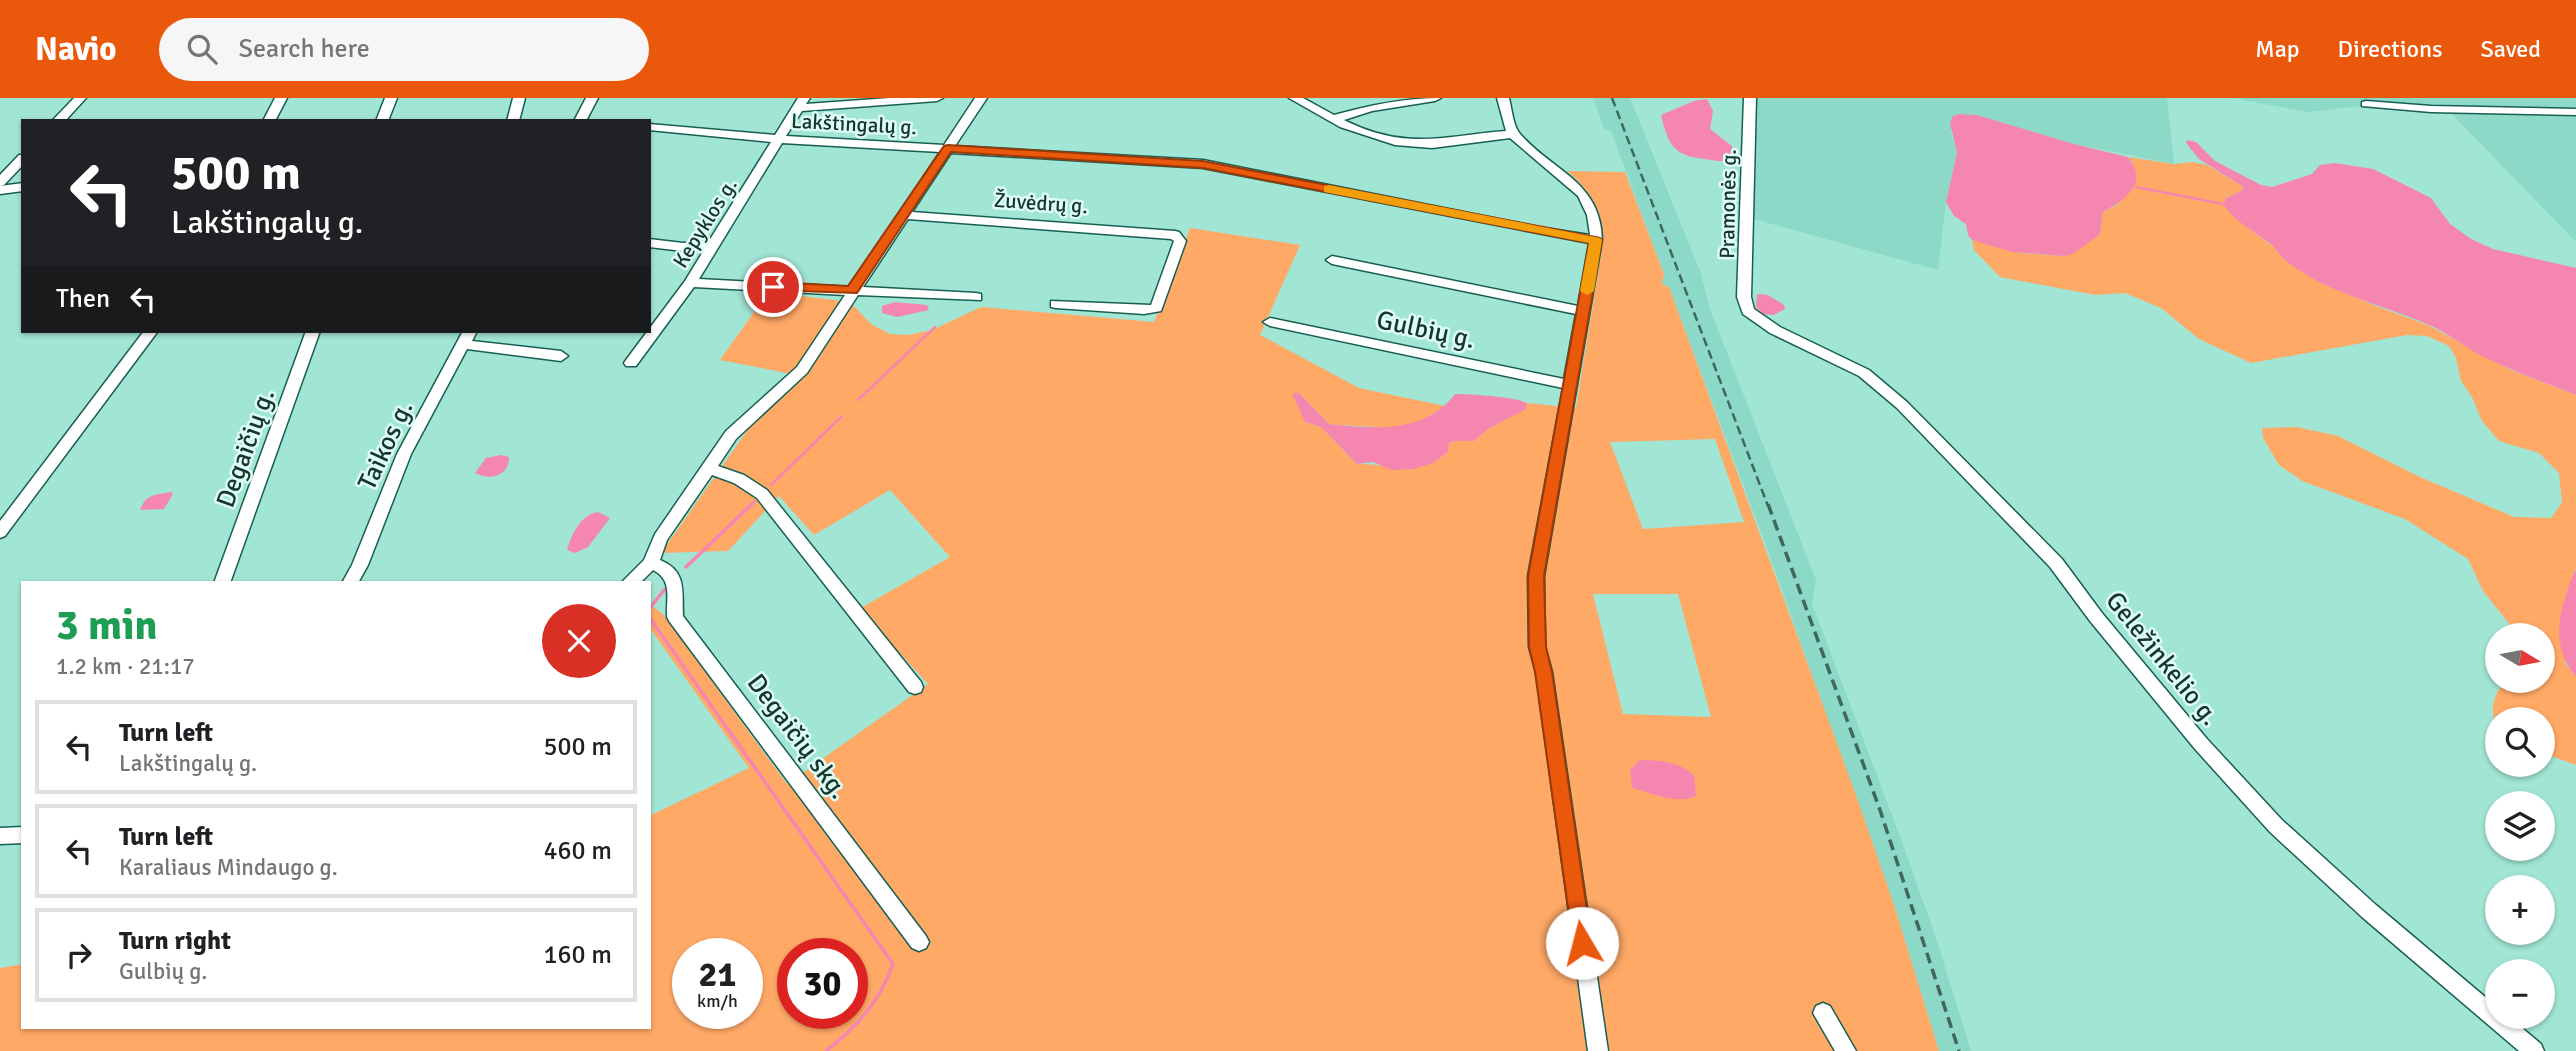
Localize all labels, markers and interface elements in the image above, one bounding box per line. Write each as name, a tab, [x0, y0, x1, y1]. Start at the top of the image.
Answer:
search box	[159, 18, 649, 81]
text: Navio	[35, 29, 117, 70]
icon: search	[183, 30, 221, 68]
text: Search here	[239, 33, 370, 65]
text: Map	[2255, 34, 2300, 64]
text: Directions	[2338, 34, 2443, 64]
text: Saved	[2481, 34, 2541, 64]
street label: Lakštingalų g.	[790, 108, 918, 140]
text: 500 m	[171, 143, 301, 203]
icon: left	[56, 147, 147, 238]
street label: Pramonės g.	[1714, 149, 1742, 259]
street label: Kepyklos g.	[667, 173, 743, 273]
street label: Žuvėdrų g.	[993, 187, 1089, 219]
text: Lakštingalų g.	[171, 203, 363, 242]
pin	[743, 257, 803, 317]
icon: arrive	[754, 268, 792, 306]
icon: left	[124, 280, 162, 318]
text: Then	[56, 283, 110, 315]
street label: Gulbių g.	[1374, 304, 1478, 356]
street label: Degaičių g.	[210, 385, 282, 512]
street label: Taikos g.	[351, 396, 420, 495]
street label: Geležinkelio g.	[2099, 585, 2226, 732]
text: 3 min	[56, 600, 157, 651]
button: close	[542, 604, 616, 678]
north arrow	[2485, 623, 2555, 693]
map controls	[2485, 623, 2555, 1029]
text: 1.2 km · 21:17	[56, 652, 195, 681]
street label: Degaičių skg.	[740, 668, 855, 805]
button: search	[2485, 707, 2555, 777]
text: Turn left	[119, 717, 213, 749]
icon: left	[60, 728, 98, 766]
text: 500 m	[543, 731, 612, 763]
text: Lakštingalų g.	[119, 749, 257, 778]
button: layers	[2485, 791, 2555, 861]
text: Turn left	[119, 821, 213, 853]
icon: left	[60, 832, 98, 870]
text: 460 m	[543, 835, 612, 867]
text: Karaliaus Mindaugo g.	[119, 853, 338, 882]
button: +	[2485, 875, 2555, 945]
position arrow	[1545, 906, 1619, 980]
text: Turn right	[119, 925, 231, 957]
icon: right	[60, 936, 98, 974]
speed limit sign: 30	[777, 938, 868, 1029]
text: 160 m	[543, 939, 612, 971]
text: 21	[699, 953, 736, 996]
text: Gulbių g.	[119, 957, 207, 986]
button: −	[2485, 959, 2555, 1029]
text: km/h	[697, 990, 738, 1012]

